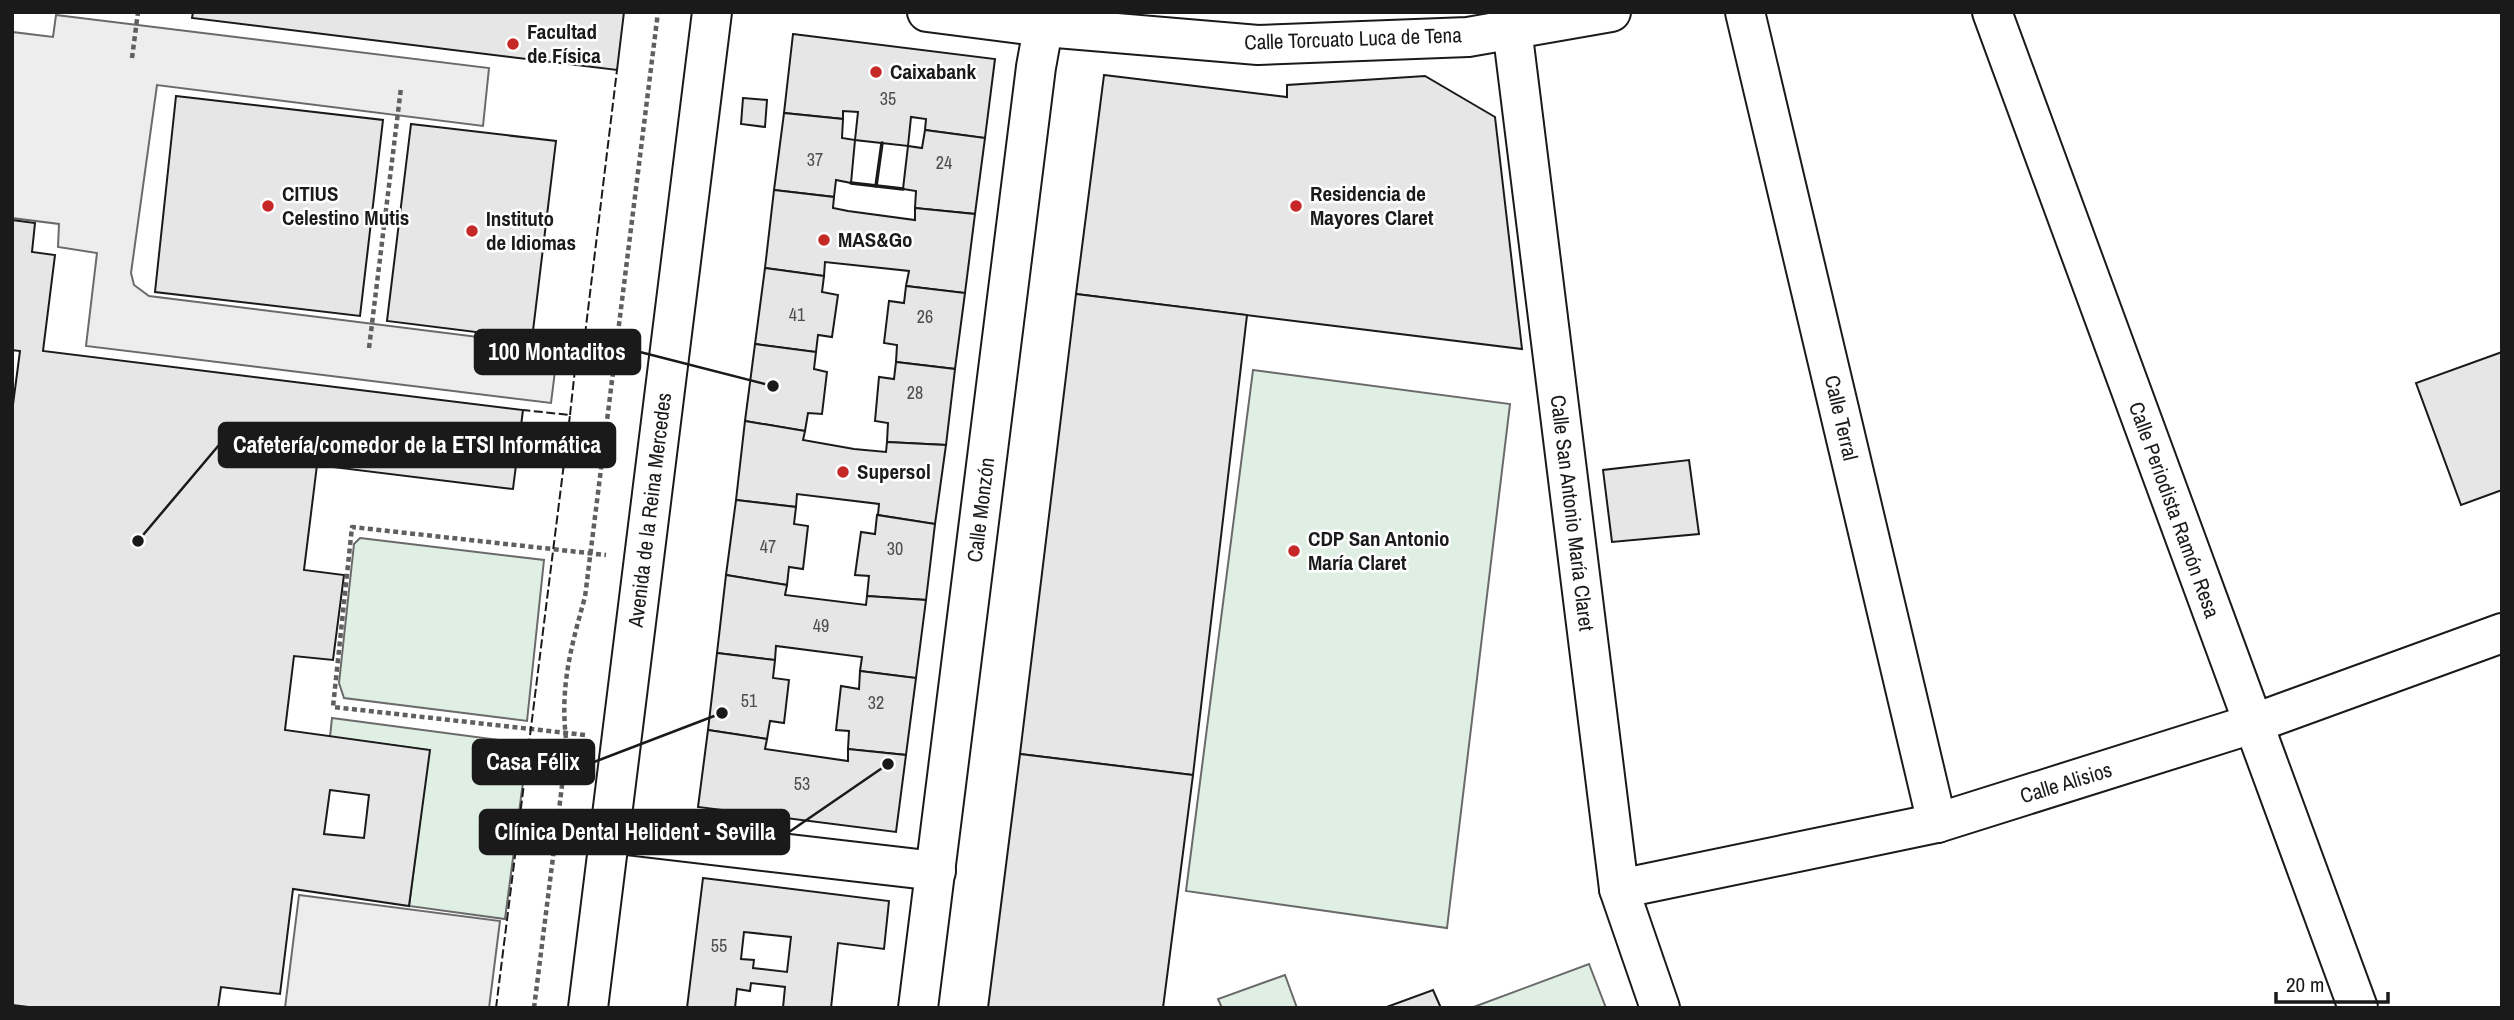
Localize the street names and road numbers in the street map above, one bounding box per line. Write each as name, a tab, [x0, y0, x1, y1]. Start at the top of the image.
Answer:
street label: Calle Torcuato Luca de Tena	[1244, 20, 1463, 57]
street label: Calle Terral	[1818, 372, 1865, 463]
street label: Avenida de la Reina Mercedes	[621, 391, 678, 630]
street label: Calle San Antonio María Claret	[1544, 393, 1601, 633]
street label: Calle Periodista Ramón Resa	[2122, 398, 2227, 622]
street label: Calle Monzón	[960, 456, 1001, 564]
street label: Calle Alisios	[2016, 755, 2115, 810]

